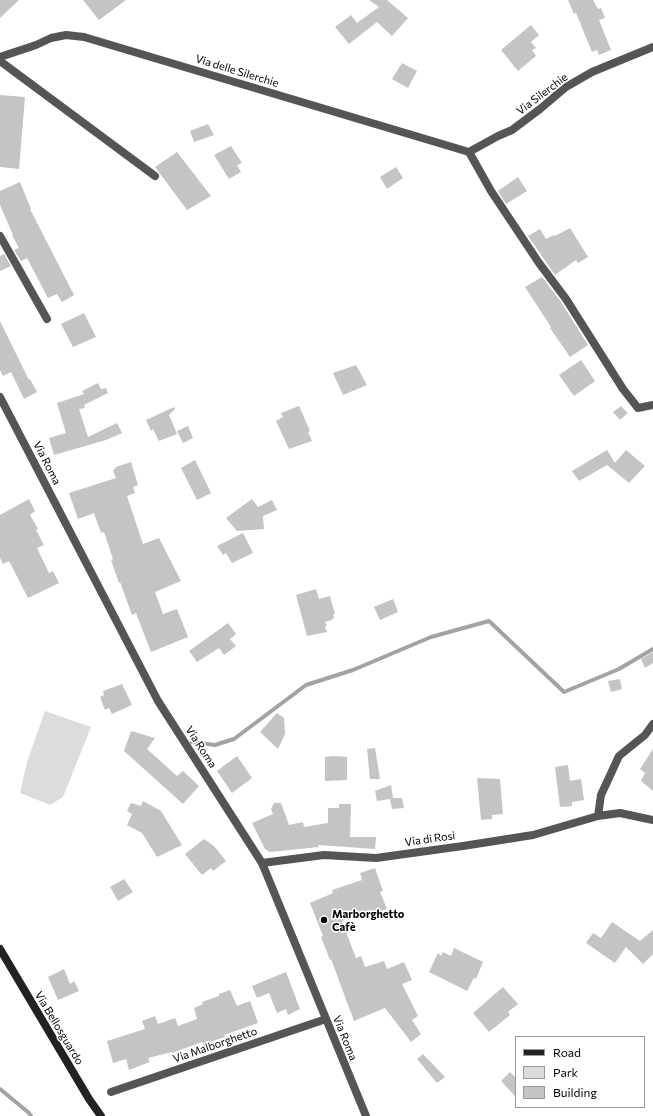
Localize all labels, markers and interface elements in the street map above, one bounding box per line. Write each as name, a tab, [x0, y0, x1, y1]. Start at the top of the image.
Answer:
street label: Via delle Silerchie	[194, 52, 280, 90]
street label: Via Silerchie	[514, 70, 570, 118]
street label: Via Roma	[30, 439, 64, 487]
street label: Via Roma	[183, 724, 219, 770]
street label: Via di Rosi	[404, 829, 456, 849]
place label: Marborghetto Cafè	[332, 907, 404, 933]
marker: Marborghetto Cafè	[319, 915, 329, 925]
street label: Via Bellosguardo	[32, 989, 86, 1067]
street label: Via Roma	[330, 1014, 360, 1062]
street label: Via Malborghetto	[171, 1024, 259, 1066]
legend	[515, 1036, 645, 1108]
text: Road	[553, 1045, 581, 1059]
text: Park	[553, 1065, 578, 1079]
text: Building	[553, 1085, 597, 1099]

